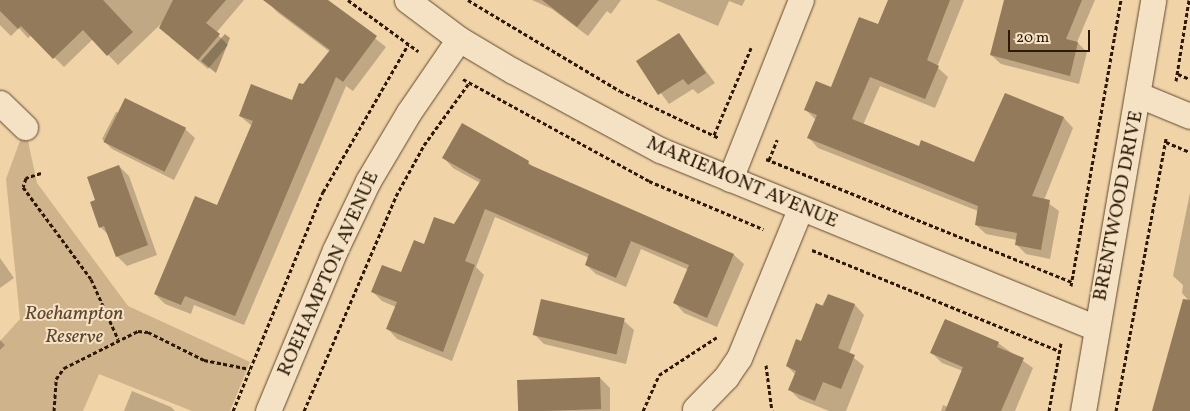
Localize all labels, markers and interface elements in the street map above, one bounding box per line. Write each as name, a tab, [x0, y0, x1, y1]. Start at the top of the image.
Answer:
scale bar	[1010, 20, 1092, 52]
text: 20 m	[1016, 28, 1049, 49]
street label: BRENTWOOD DRIVE	[1089, 109, 1149, 303]
street label: MARIEMONT AVENUE	[642, 132, 842, 234]
street label: ROEHAMPTON AVENUE	[273, 168, 385, 380]
park label: Roehampton Reserve	[25, 302, 123, 349]

